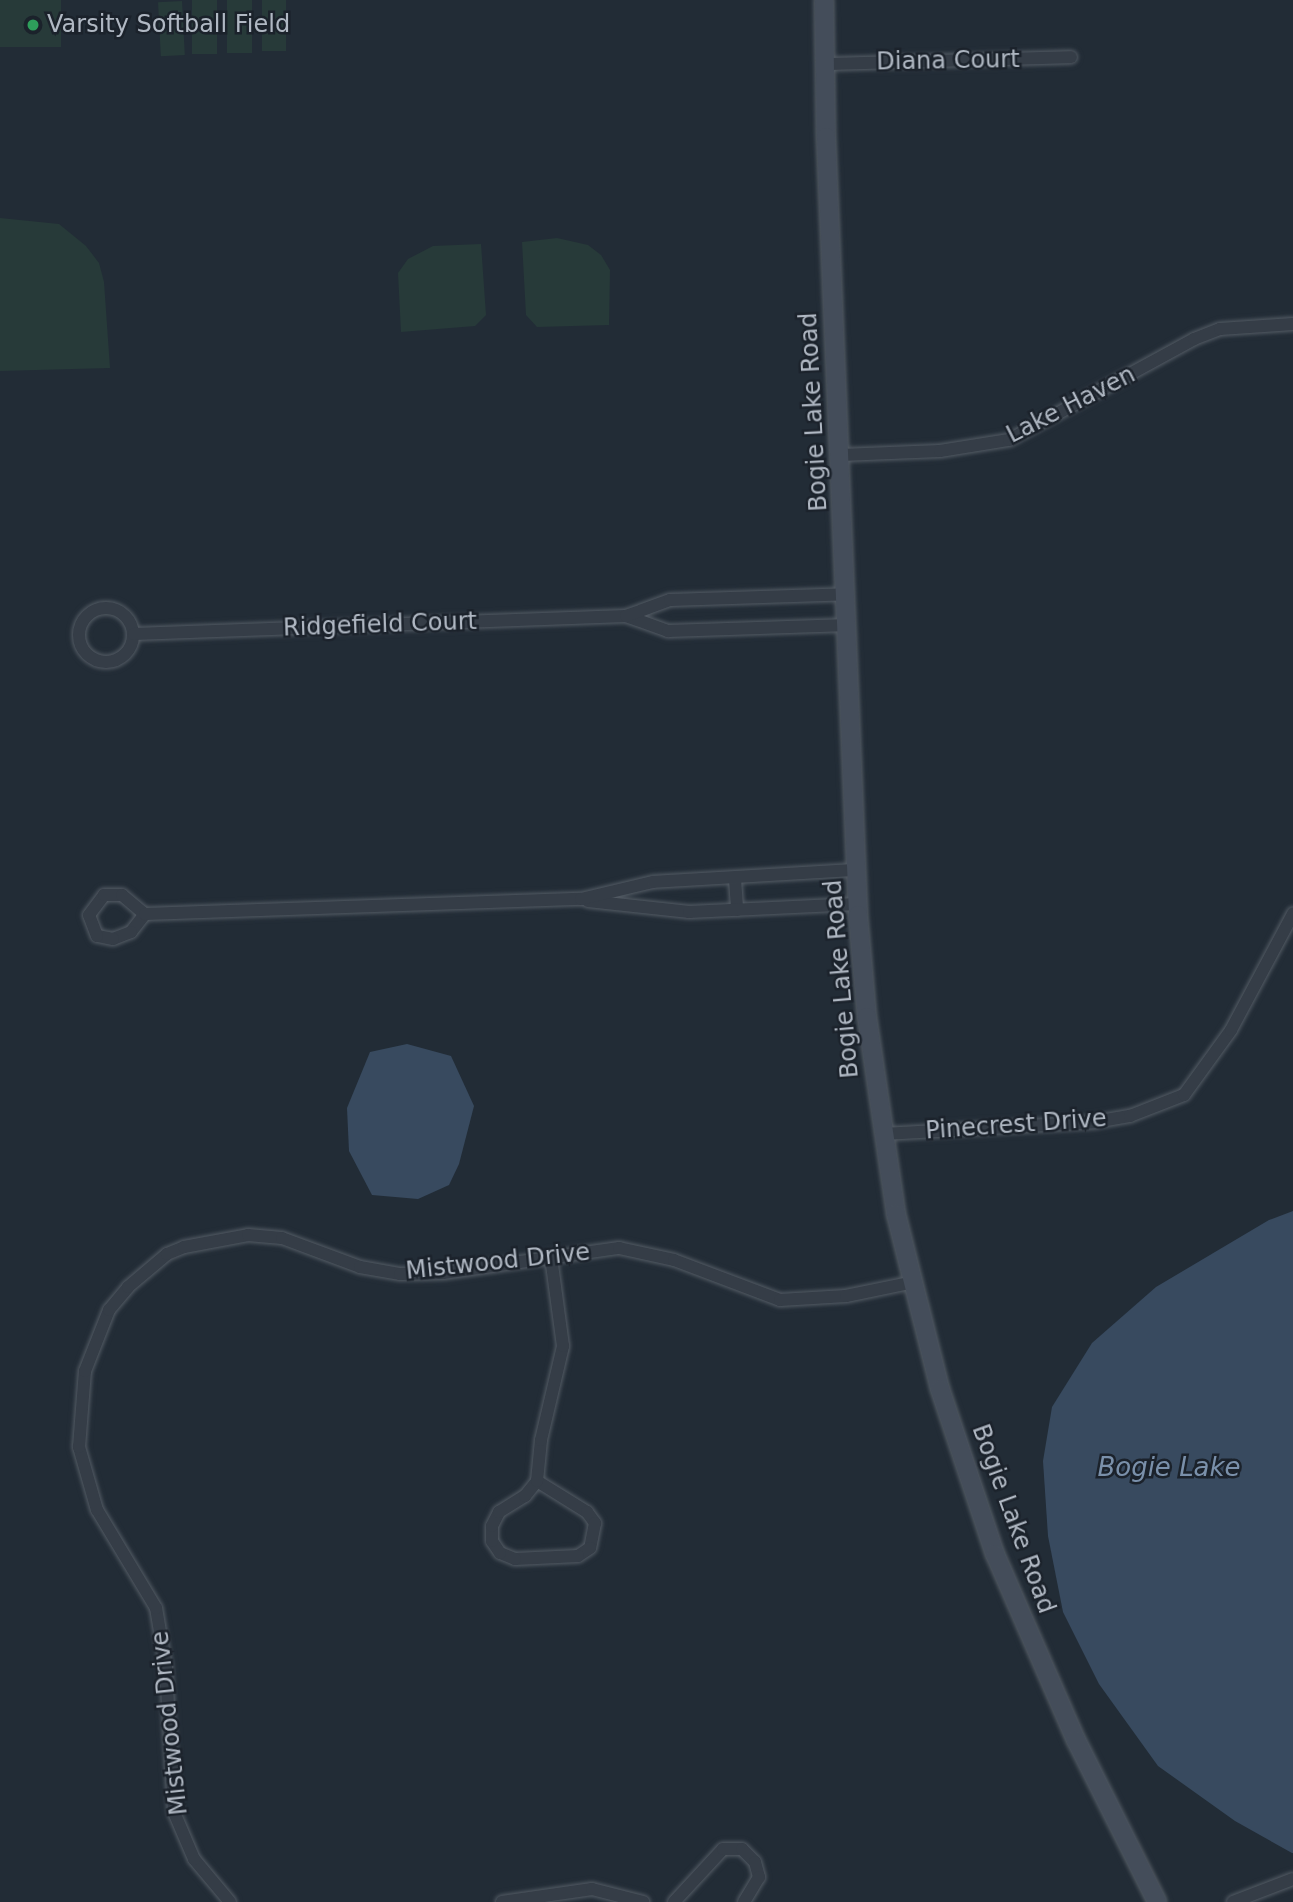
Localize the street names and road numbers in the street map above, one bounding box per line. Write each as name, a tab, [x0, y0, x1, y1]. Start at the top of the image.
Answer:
street label: Diana Court	[876, 45, 1020, 77]
street label: Bogie Lake Road	[794, 312, 834, 512]
street label: Lake Haven	[1002, 360, 1140, 450]
street label: Ridgefield Court	[283, 607, 477, 643]
street label: Bogie Lake Road	[819, 879, 865, 1079]
street label: Pinecrest Drive	[925, 1104, 1107, 1146]
street label: Mistwood Drive	[404, 1238, 592, 1286]
street label: Bogie Lake Road	[965, 1420, 1061, 1618]
street label: Mistwood Drive	[146, 1629, 194, 1817]

